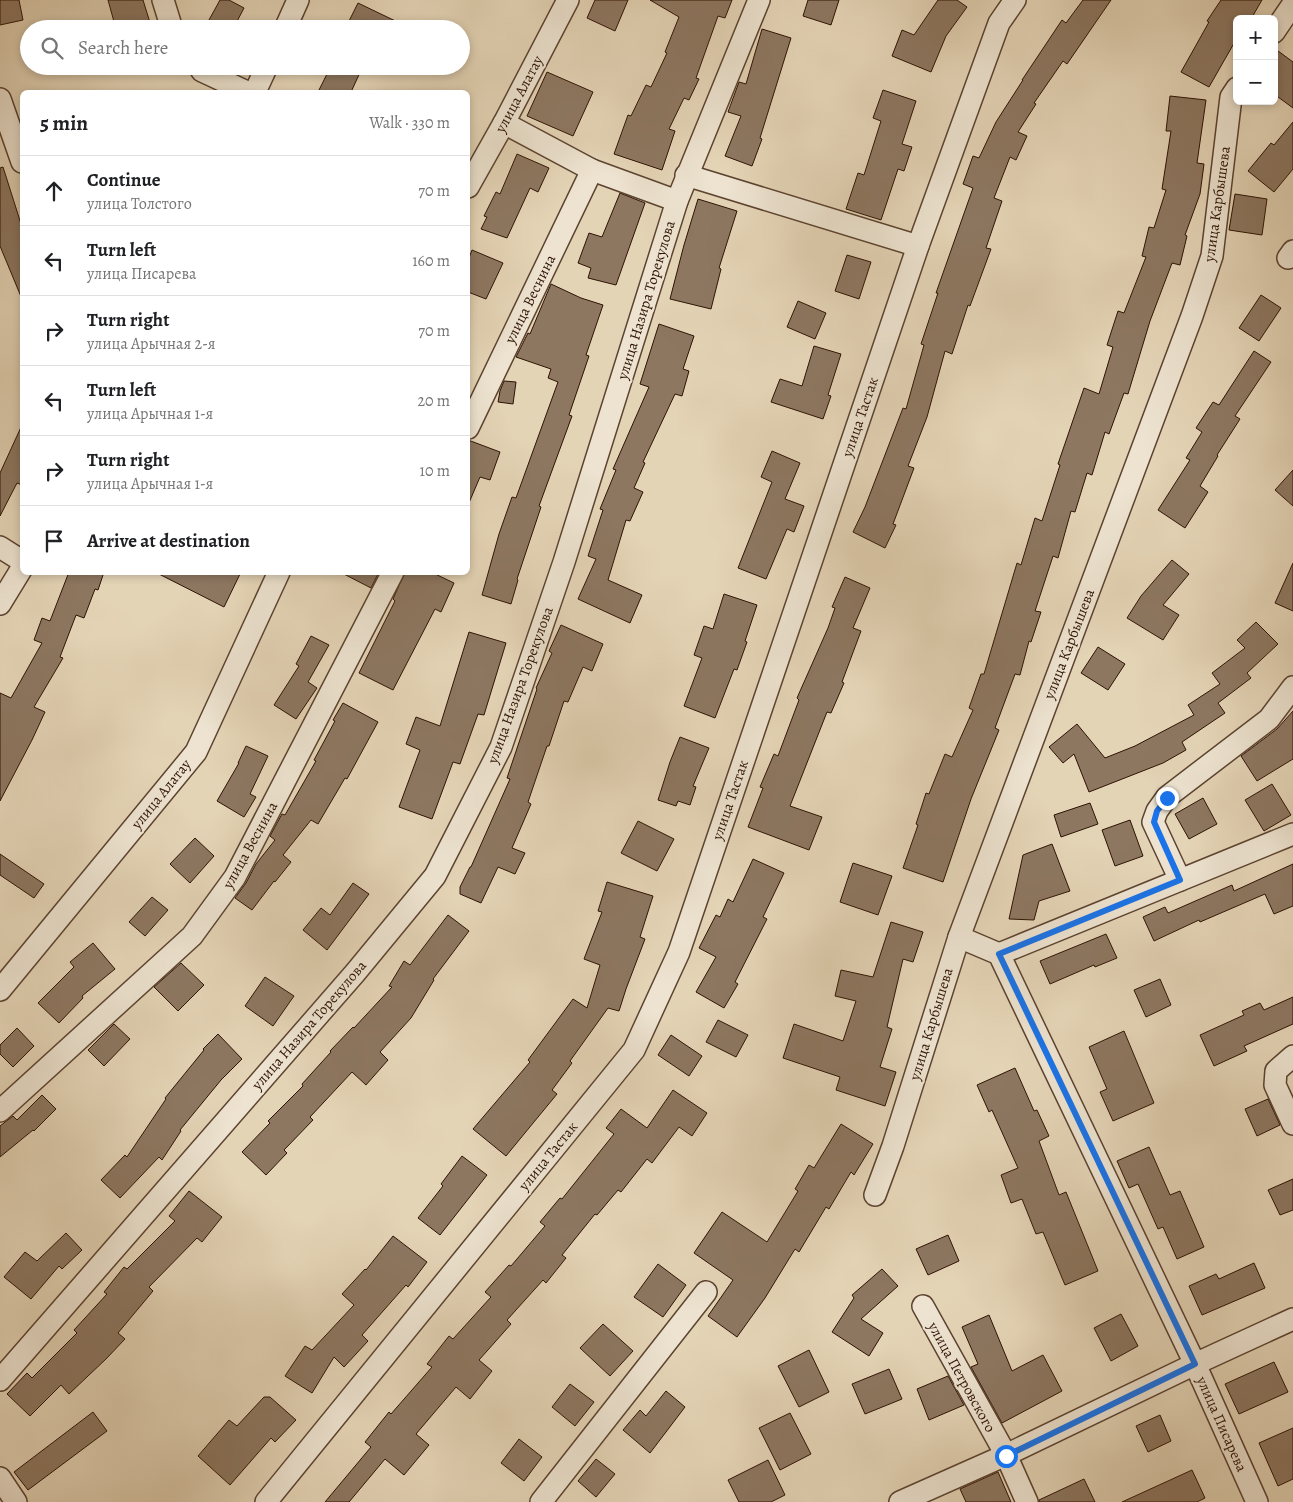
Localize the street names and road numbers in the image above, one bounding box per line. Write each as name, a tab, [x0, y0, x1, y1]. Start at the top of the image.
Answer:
street label: улица Алатау	[490, 52, 548, 137]
street label: улица Карбышева	[1199, 145, 1235, 264]
street label: улица Назира Торекулова	[612, 218, 680, 383]
street label: улица Веснина	[499, 251, 560, 348]
street label: улица Тастак	[837, 374, 883, 461]
street label: улица Карбышева	[1038, 586, 1099, 703]
street label: улица Назира Торекулова	[482, 604, 558, 767]
street label: улица Алатау	[126, 755, 195, 834]
street label: улица Тастак	[707, 757, 753, 844]
street label: улица Веснина	[217, 798, 282, 893]
street label: улица Назира Торекулова	[247, 956, 371, 1095]
street label: улица Карбышева	[904, 965, 958, 1084]
street label: улица Тастак	[513, 1117, 582, 1196]
street label: улица Петровского	[923, 1317, 1001, 1436]
street label: улица Писарева	[1192, 1372, 1252, 1475]

